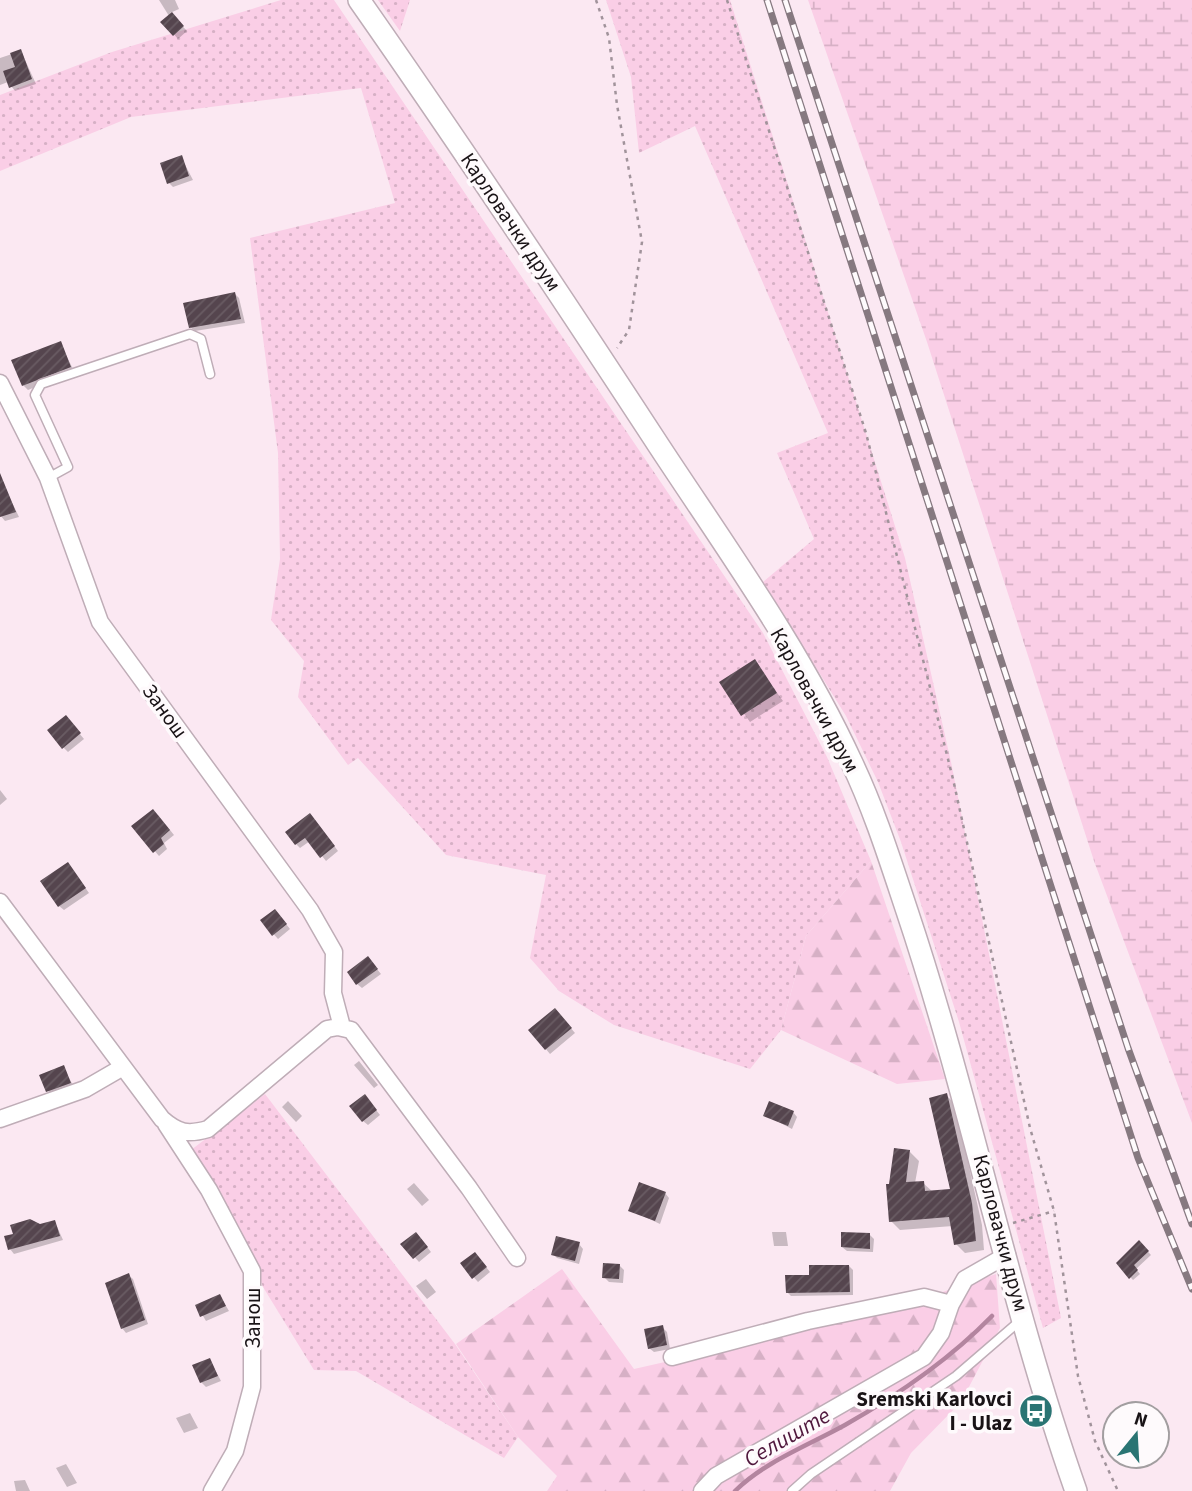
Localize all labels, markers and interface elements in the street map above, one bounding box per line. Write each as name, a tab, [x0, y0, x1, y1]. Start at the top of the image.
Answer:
street label: Карловачки друм	[453, 147, 569, 297]
street label: Карловачки друм	[763, 622, 867, 778]
street label: Занош	[135, 677, 195, 745]
street label: Карловачки друм	[966, 1151, 1036, 1315]
street label: Занош	[238, 1287, 268, 1349]
place label: Sremski Karlovci I - Ulaz	[856, 1384, 1012, 1438]
bus stop icon: Sremski Karlovci I - Ulaz	[1017, 1392, 1055, 1430]
water label: Селиште	[737, 1399, 837, 1475]
north arrow	[1101, 1400, 1171, 1470]
text: N	[1131, 1405, 1151, 1435]

